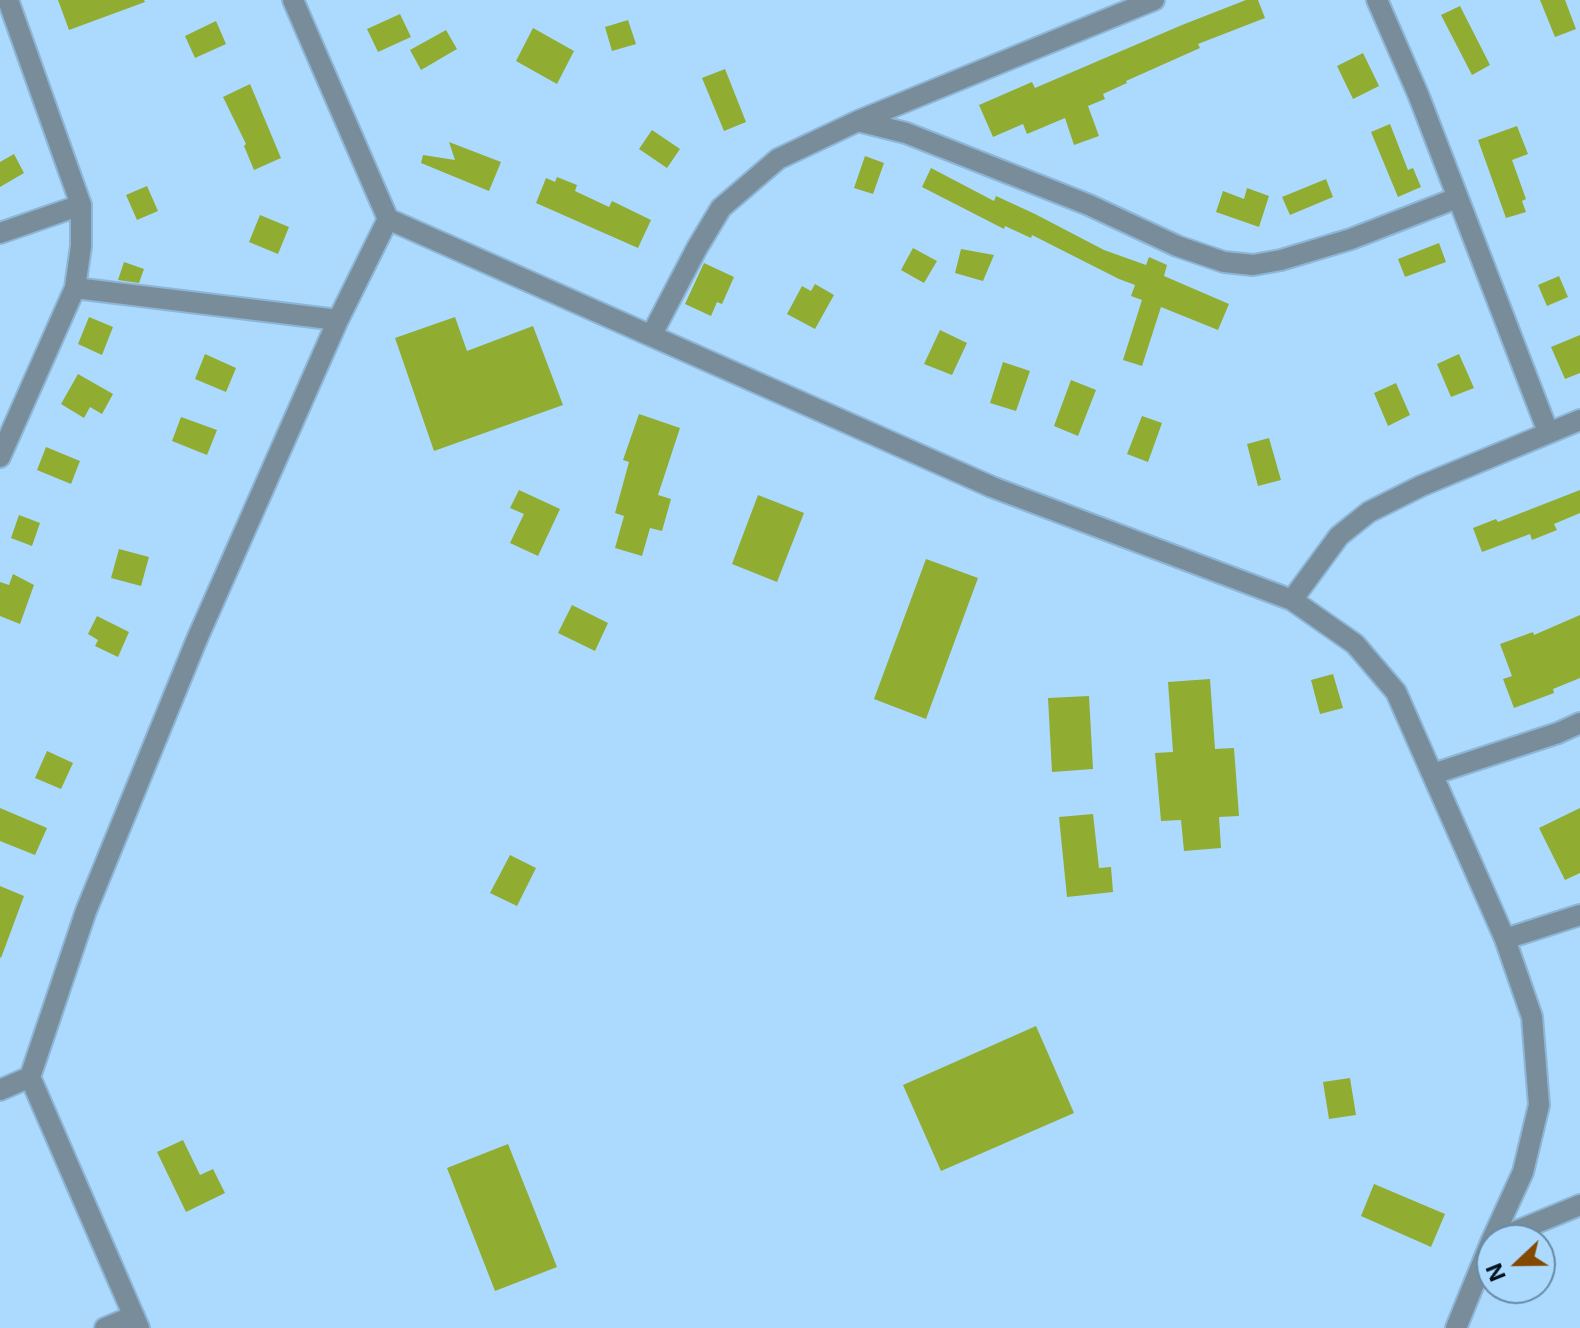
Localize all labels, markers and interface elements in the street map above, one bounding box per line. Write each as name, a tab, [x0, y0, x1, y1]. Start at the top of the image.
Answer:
north arrow	[1476, 1224, 1556, 1304]
text: N	[1480, 1260, 1511, 1285]

